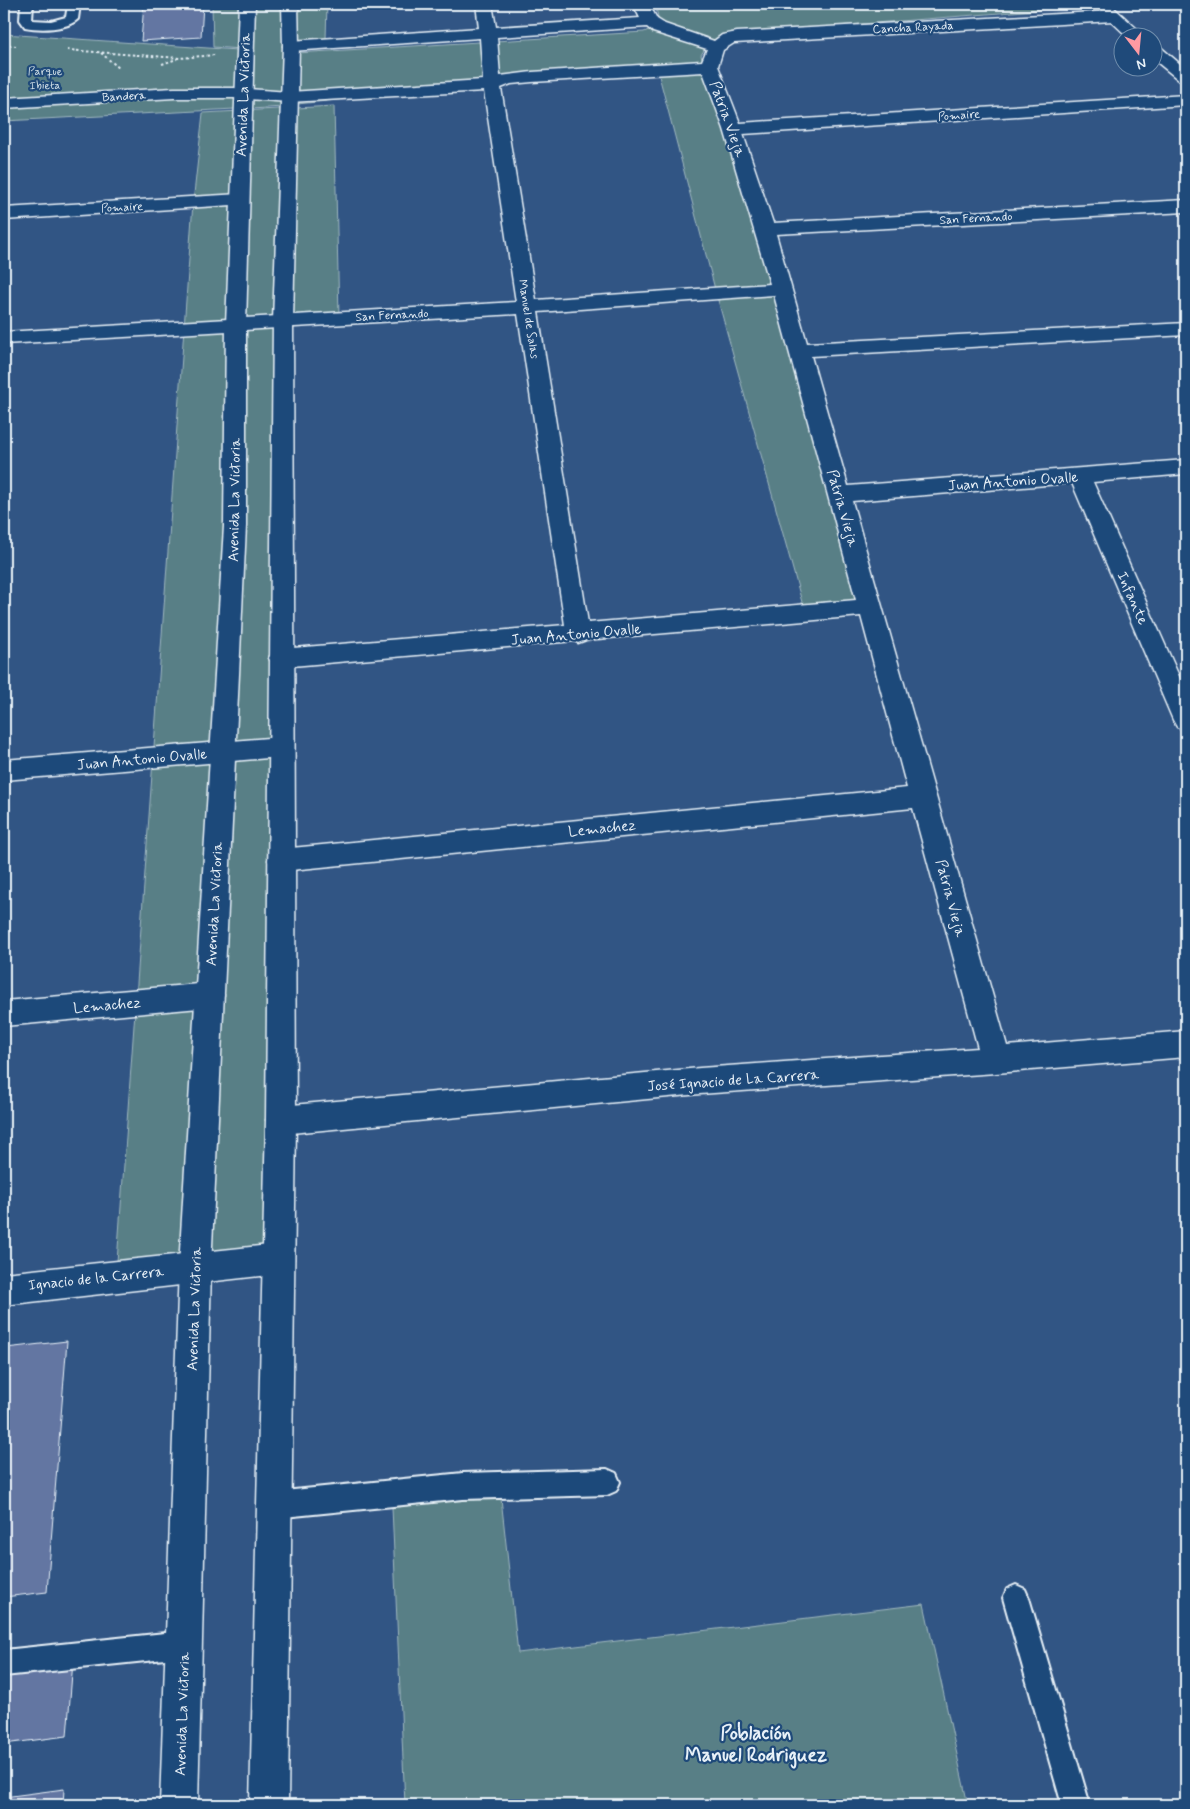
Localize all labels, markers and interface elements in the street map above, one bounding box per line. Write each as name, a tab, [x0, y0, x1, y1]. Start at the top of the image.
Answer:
street label: Cancha Rayada	[872, 18, 954, 38]
north arrow	[1112, 28, 1162, 78]
street label: Avenida La Victoria	[232, 32, 256, 157]
text: N	[1134, 54, 1148, 73]
park label: Parque Ibieta	[28, 64, 63, 94]
street label: Patria Vieja	[704, 79, 750, 161]
street label: Bandera	[102, 88, 147, 106]
street label: Pomaire	[938, 107, 981, 125]
street label: Pomaire	[101, 199, 144, 217]
street label: San Fernando	[939, 209, 1013, 229]
street label: Manuel de Salas	[514, 278, 542, 361]
street label: San Fernando	[355, 306, 429, 326]
street label: Avenida La Victoria	[224, 437, 246, 562]
street label: Patria Vieja	[821, 467, 863, 550]
street label: Juan Antonio Ovalle	[947, 467, 1079, 497]
street label: Infante	[1112, 569, 1153, 628]
street label: Juan Antonio Ovalle	[510, 619, 642, 651]
street label: Juan Antonio Ovalle	[76, 744, 208, 776]
street label: Lemachez	[567, 816, 637, 842]
street label: Avenida La Victoria	[202, 841, 228, 966]
street label: Patria Vieja	[930, 857, 970, 940]
street label: Lemachez	[72, 993, 142, 1019]
street label: José Ignacio de La Carrera	[646, 1065, 821, 1097]
street label: Avenida La Victoria	[183, 1246, 207, 1371]
street label: Ignacio de la Carrera	[27, 1262, 166, 1296]
street label: Avenida La Victoria	[171, 1651, 195, 1776]
district label: Población Manuel Rodriguez	[685, 1721, 828, 1769]

